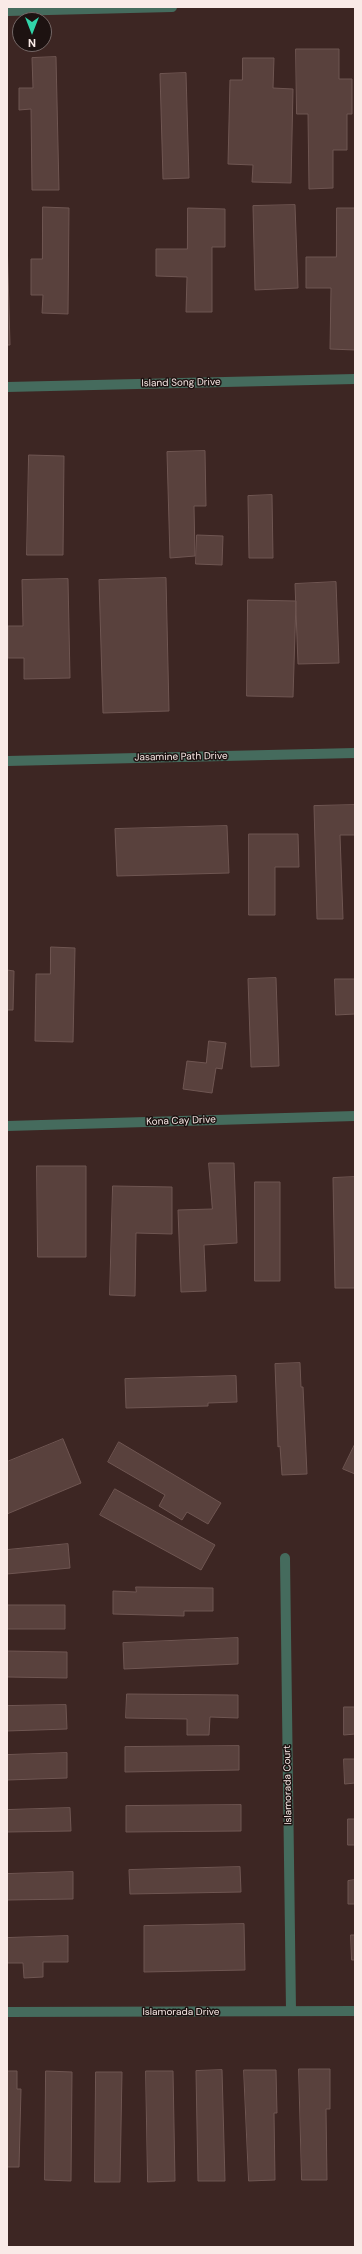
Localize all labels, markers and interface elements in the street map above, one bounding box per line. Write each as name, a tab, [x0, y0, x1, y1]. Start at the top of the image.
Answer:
north arrow	[12, 12, 52, 52]
text: N	[28, 36, 36, 50]
street label: Island Song Drive	[141, 376, 221, 390]
street label: Jasamine Path Drive	[134, 750, 228, 764]
street label: Kona Cay Drive	[146, 1114, 216, 1128]
street label: Islamorada Court	[281, 1745, 295, 1825]
street label: Islamorada Drive	[142, 2006, 220, 2018]

